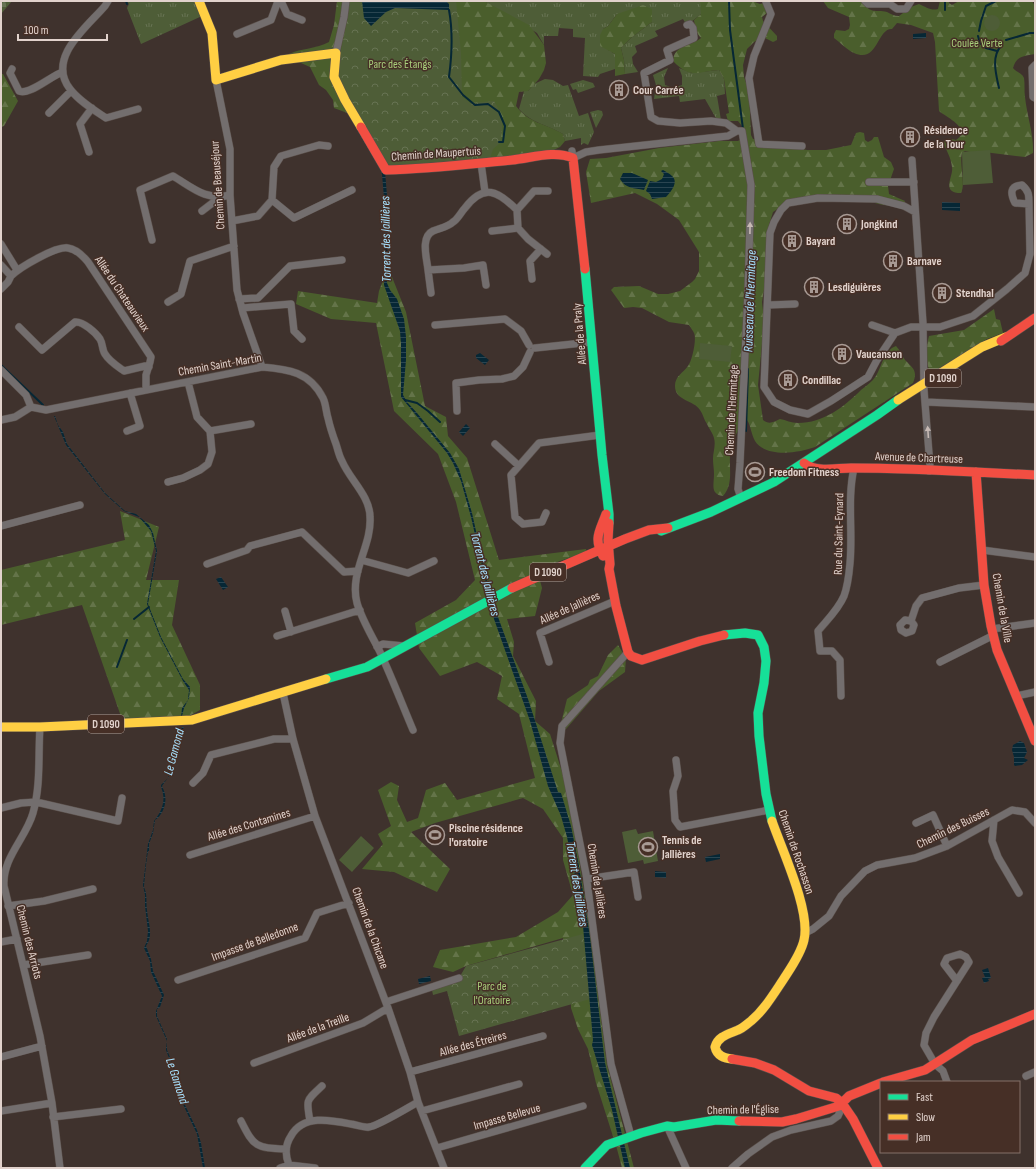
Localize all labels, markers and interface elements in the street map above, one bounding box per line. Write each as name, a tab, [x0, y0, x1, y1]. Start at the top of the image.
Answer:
scale bar	[18, 16, 107, 42]
text: 100 m	[24, 23, 49, 38]
park label: Coulée Verte	[951, 36, 1003, 51]
park label: Parc des Étangs	[369, 57, 431, 72]
building icon: Cour Carrée	[608, 79, 630, 101]
place label: Cour Carrée	[633, 83, 684, 98]
place label: Résidence de la Tour	[924, 123, 968, 152]
building icon: Résidence de la Tour	[899, 126, 921, 148]
street label: Chemin de Beauséjour	[207, 140, 229, 230]
street label: Chemin de Maupertuis	[391, 143, 481, 165]
water label: Torrent des Jaillières	[377, 195, 395, 282]
building icon: Jongkind	[836, 213, 858, 235]
place label: Jongkind	[860, 217, 897, 232]
one-way arrow	[747, 221, 753, 234]
building icon: Bayard	[781, 230, 803, 252]
place label: Bayard	[806, 234, 835, 249]
water label: Ruisseau de l'Hermitage	[740, 250, 760, 352]
building icon: Barnave	[882, 250, 904, 272]
street label: Allée du Chateauvieux	[91, 252, 153, 335]
place label: Barnave	[907, 254, 942, 269]
building icon: Lesdiguières	[803, 276, 825, 298]
place label: Lesdiguières	[828, 280, 882, 295]
building icon: Stendhal	[931, 282, 953, 304]
place label: Stendhal	[956, 286, 994, 301]
street label: Allée de la Praly	[570, 302, 590, 366]
building icon: Vaucanson	[831, 343, 853, 365]
place label: Vaucanson	[856, 347, 902, 362]
street label: Chemin Saint-Martin	[177, 350, 263, 380]
street label: Chemin de l'Hermitage	[722, 364, 742, 456]
building icon: Condillac	[777, 369, 799, 391]
road number: D 1090	[925, 369, 961, 387]
place label: Condillac	[802, 373, 841, 388]
one-way arrow	[925, 426, 931, 438]
street label: Avenue de Chartreuse	[874, 449, 963, 467]
sports icon: Freedom Fitness	[744, 461, 766, 483]
place label: Freedom Fitness	[769, 465, 839, 480]
street label: Rue du Saint-Eynard	[831, 493, 847, 575]
water label: Torrent des Jaillières	[467, 530, 503, 618]
road number: D 1090	[530, 563, 566, 581]
street label: Chemin de la Ville	[989, 572, 1016, 644]
street label: Allée de Jallières	[537, 588, 602, 628]
road number: D 1090	[88, 715, 124, 733]
water label: Le Gamond	[160, 726, 188, 777]
street label: Chemin des Buisses	[914, 804, 992, 852]
street label: Allée des Contamines	[205, 805, 292, 845]
street label: Chemin de Rochasson	[775, 808, 817, 896]
place label: Piscine résidence l'oratoire	[449, 821, 523, 850]
sports icon: Piscine résidence l'oratoire	[424, 824, 446, 846]
place label: Tennis de Jallières	[661, 833, 702, 862]
sports icon: Tennis de Jallières	[637, 836, 659, 858]
water label: Torrent des Jaillières	[562, 840, 592, 928]
street label: Chemin de Jallières	[584, 842, 610, 920]
street label: Chemin de la Chicane	[348, 885, 392, 971]
street label: Chemin des Arriots	[13, 903, 45, 981]
street label: Impasse de Belledonne	[210, 919, 301, 965]
park label: Parc de l'Oratoire	[474, 979, 511, 1008]
street label: Allée de la Treille	[284, 1010, 351, 1047]
street label: Allée des Étreires	[437, 1028, 508, 1060]
water label: Le Gamond	[162, 1056, 192, 1107]
legend	[880, 1081, 1020, 1153]
text: Fast	[916, 1090, 933, 1105]
street label: Impasse Bellevue	[472, 1100, 542, 1134]
street label: Chemin de l'Église	[707, 1102, 779, 1118]
text: Slow	[916, 1110, 935, 1125]
text: Jam	[915, 1130, 931, 1145]

